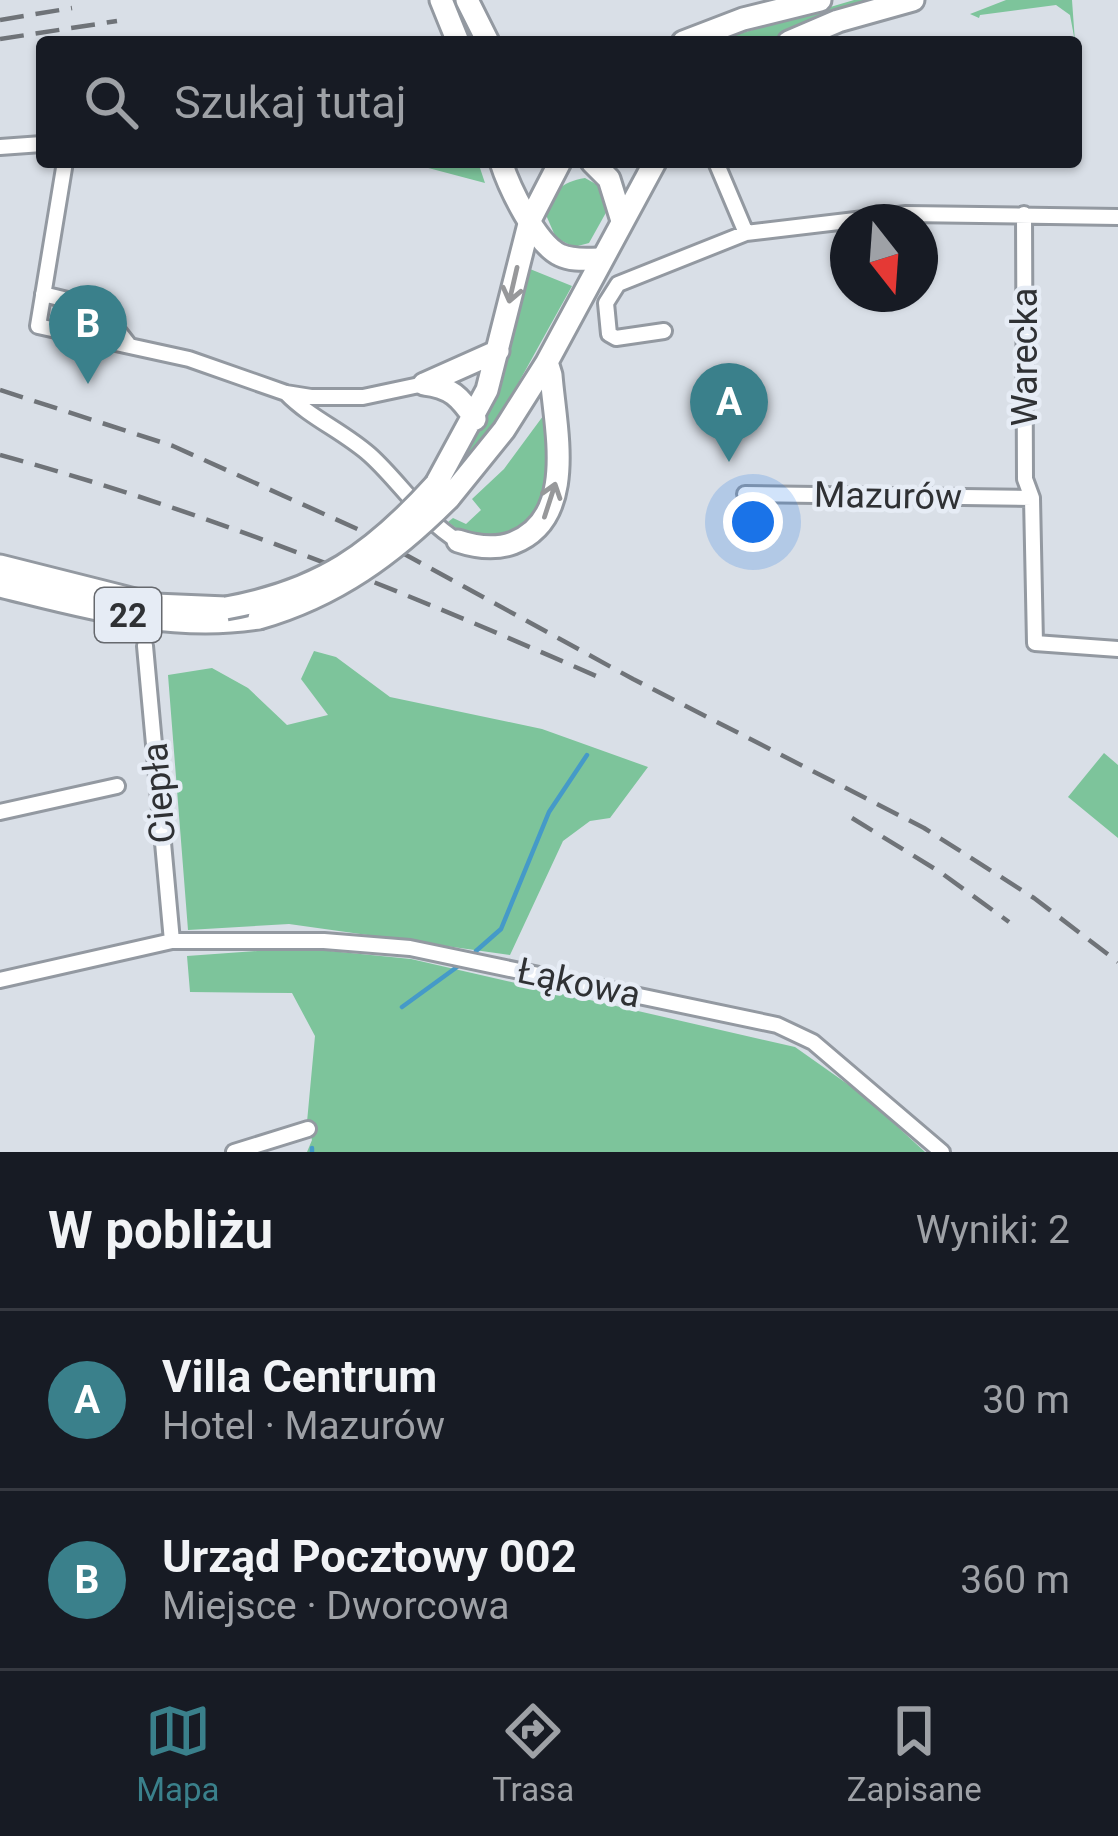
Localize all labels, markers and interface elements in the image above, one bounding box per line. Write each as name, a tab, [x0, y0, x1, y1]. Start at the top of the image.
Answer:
search box	[36, 36, 1082, 168]
icon: search	[78, 69, 144, 135]
text: Szukaj tutaj	[174, 76, 407, 129]
north arrow	[830, 204, 938, 312]
one-way arrow	[501, 266, 523, 304]
pin: B	[49, 285, 127, 384]
street label: Warecka	[1004, 288, 1046, 426]
pin: A	[690, 363, 768, 462]
street label: Mazurów	[814, 474, 962, 518]
one-way arrow	[541, 481, 563, 519]
your location	[723, 492, 783, 552]
road number: 22	[95, 588, 161, 642]
street label: Ciepła	[134, 741, 184, 845]
street label: Łąkowa	[514, 950, 644, 1016]
text: W pobliżu	[48, 1201, 273, 1260]
text: Wyniki: 2	[916, 1207, 1070, 1253]
text: Villa Centrum	[162, 1350, 437, 1403]
text: A	[74, 1377, 100, 1423]
text: 30 m	[982, 1377, 1070, 1423]
text: Hotel · Mazurów	[162, 1403, 445, 1449]
text: Urząd Pocztowy 002	[162, 1530, 576, 1583]
text: B	[75, 1557, 99, 1603]
text: 360 m	[960, 1557, 1070, 1603]
text: Miejsce · Dworcowa	[162, 1583, 509, 1629]
tab: Mapa	[136, 1698, 220, 1809]
tab: Trasa	[492, 1698, 574, 1809]
tab: Zapisane	[847, 1698, 982, 1809]

